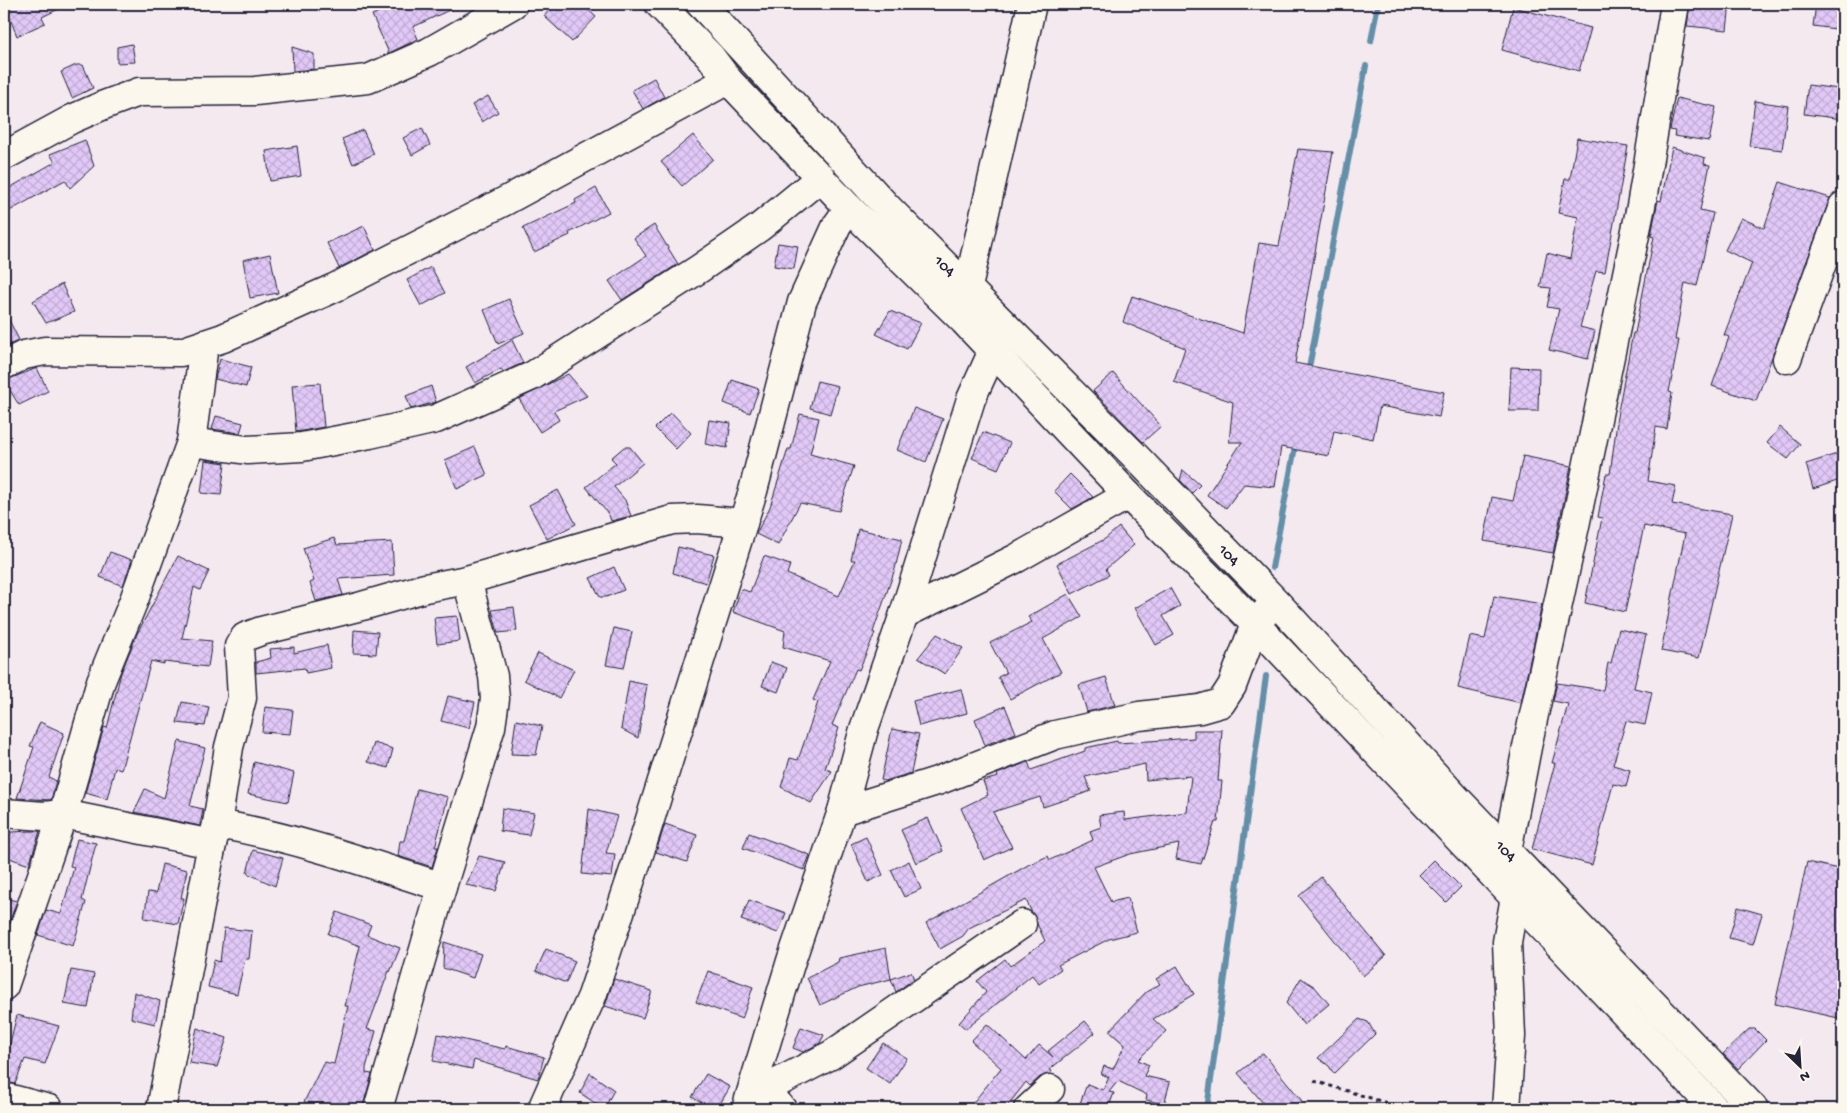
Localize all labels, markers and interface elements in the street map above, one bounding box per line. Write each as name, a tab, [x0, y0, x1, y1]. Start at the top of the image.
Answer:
street label: 104	[928, 252, 959, 283]
street label: 104	[1212, 541, 1243, 572]
street label: 104	[1489, 837, 1520, 868]
north arrow	[1774, 1040, 1824, 1090]
text: N	[1797, 1066, 1812, 1085]

